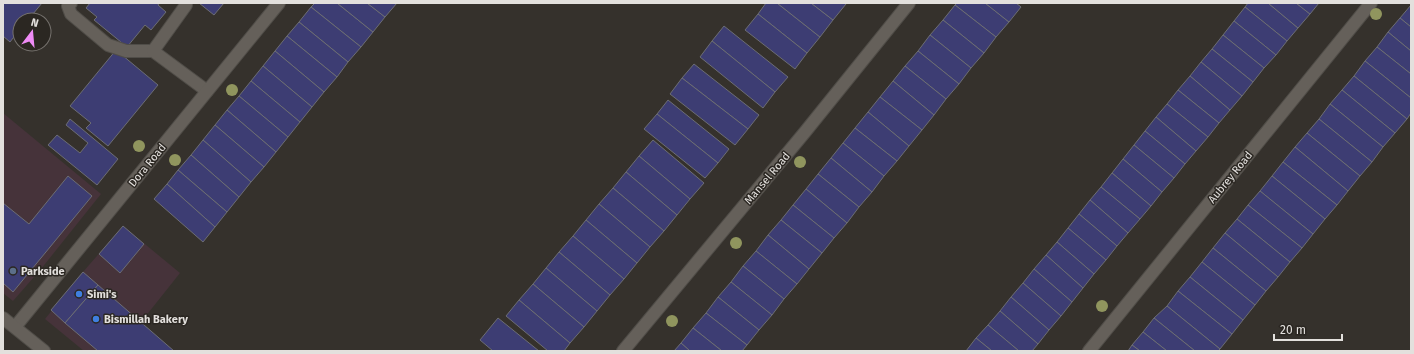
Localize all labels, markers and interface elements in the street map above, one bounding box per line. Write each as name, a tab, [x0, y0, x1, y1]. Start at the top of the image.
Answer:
north arrow	[12, 12, 52, 52]
text: N	[29, 16, 40, 30]
street label: Dora Road	[126, 141, 169, 189]
street label: Aubrey Road	[1206, 149, 1255, 206]
street label: Mansel Road	[742, 150, 793, 207]
place label: Parkside	[21, 265, 65, 278]
marker: Parkside	[8, 266, 18, 276]
place label: Simi's	[87, 288, 117, 301]
marker: Simi's	[74, 289, 84, 299]
place label: Bismillah Bakery	[104, 313, 188, 326]
marker: Bismillah Bakery	[91, 314, 101, 324]
scale bar	[1274, 316, 1342, 342]
text: 20 m	[1280, 323, 1306, 337]

